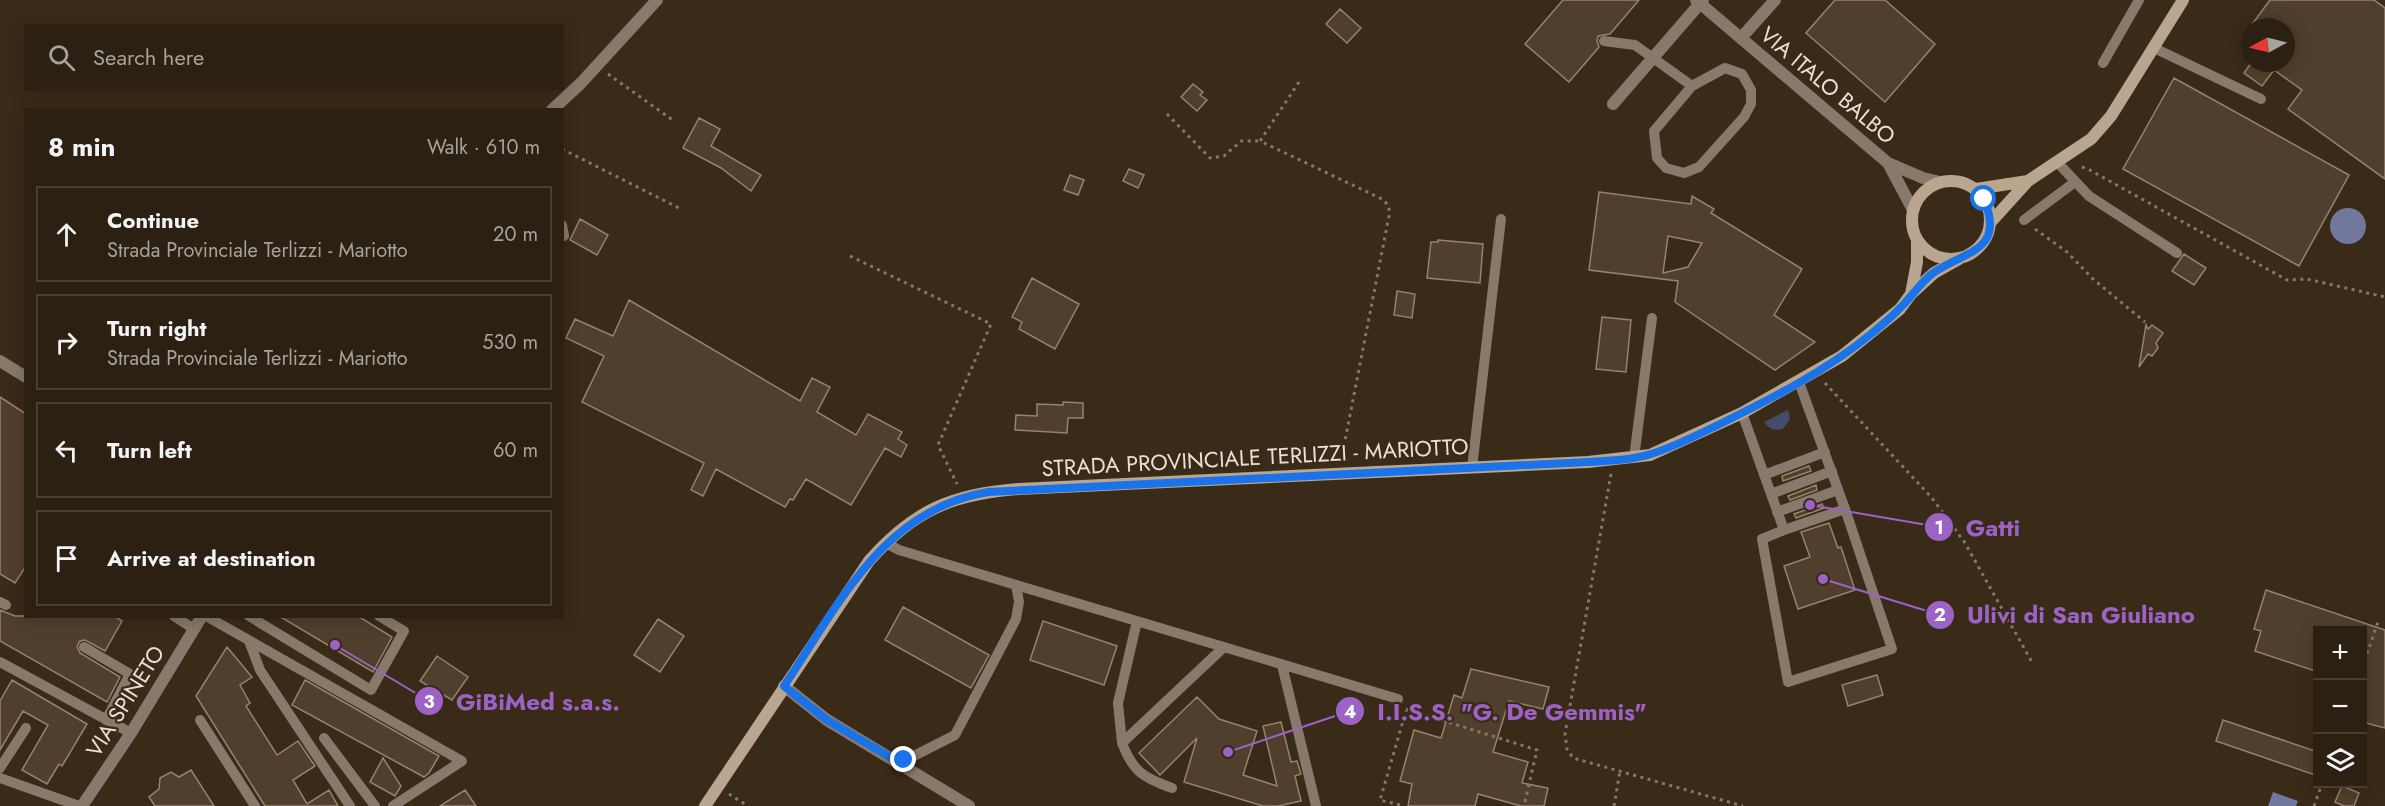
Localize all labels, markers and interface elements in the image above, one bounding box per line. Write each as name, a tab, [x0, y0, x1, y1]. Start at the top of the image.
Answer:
north arrow	[2241, 18, 2295, 72]
street label: VIA ITALO BALBO	[1753, 19, 1903, 151]
search box	[24, 24, 564, 90]
icon: search	[45, 41, 78, 74]
text: Search here	[93, 41, 204, 73]
text: 8 min	[48, 128, 116, 166]
text: Walk · 610 m	[427, 133, 540, 162]
route start	[1970, 185, 1996, 211]
text: Continue	[107, 204, 199, 236]
icon: ahead	[50, 218, 83, 251]
text: 20 m	[493, 220, 538, 249]
text: Strada Provinciale Terlizzi - Mariotto	[107, 236, 408, 265]
text: Turn right	[107, 312, 207, 344]
icon: right	[50, 326, 83, 359]
text: 530 m	[482, 328, 538, 357]
text: Strada Provinciale Terlizzi - Mariotto	[107, 344, 408, 373]
street label: STRADA PROVINCIALE TERLIZZI - MARIOTTO	[1041, 430, 1469, 484]
icon: left	[50, 434, 83, 467]
text: Turn left	[107, 434, 192, 466]
text: 60 m	[493, 436, 538, 465]
callout: Gatti	[1924, 506, 2032, 548]
text: Gatti	[1966, 510, 2020, 545]
text: 1	[1934, 515, 1944, 541]
icon: arrive	[50, 542, 83, 575]
text: Arrive at destination	[107, 542, 316, 574]
callout: Ulivi di San Giuliano	[1925, 594, 2207, 636]
text: Ulivi di San Giuliano	[1967, 597, 2195, 632]
text: 2	[1934, 602, 1946, 628]
map controls	[2313, 626, 2367, 788]
button: +	[2313, 626, 2367, 680]
street label: VIA SPINETO	[78, 639, 172, 763]
callout: GiBiMed s.a.s.	[414, 680, 632, 722]
button: −	[2313, 680, 2367, 734]
text: GiBiMed s.a.s.	[456, 684, 620, 719]
text: 3	[423, 689, 435, 715]
callout: I.I.S.S. "G. De Gemmis"	[1335, 690, 1659, 732]
text: I.I.S.S. "G. De Gemmis"	[1377, 694, 1647, 729]
text: 4	[1344, 699, 1356, 725]
button: layers	[2313, 734, 2367, 788]
route end	[890, 746, 916, 772]

